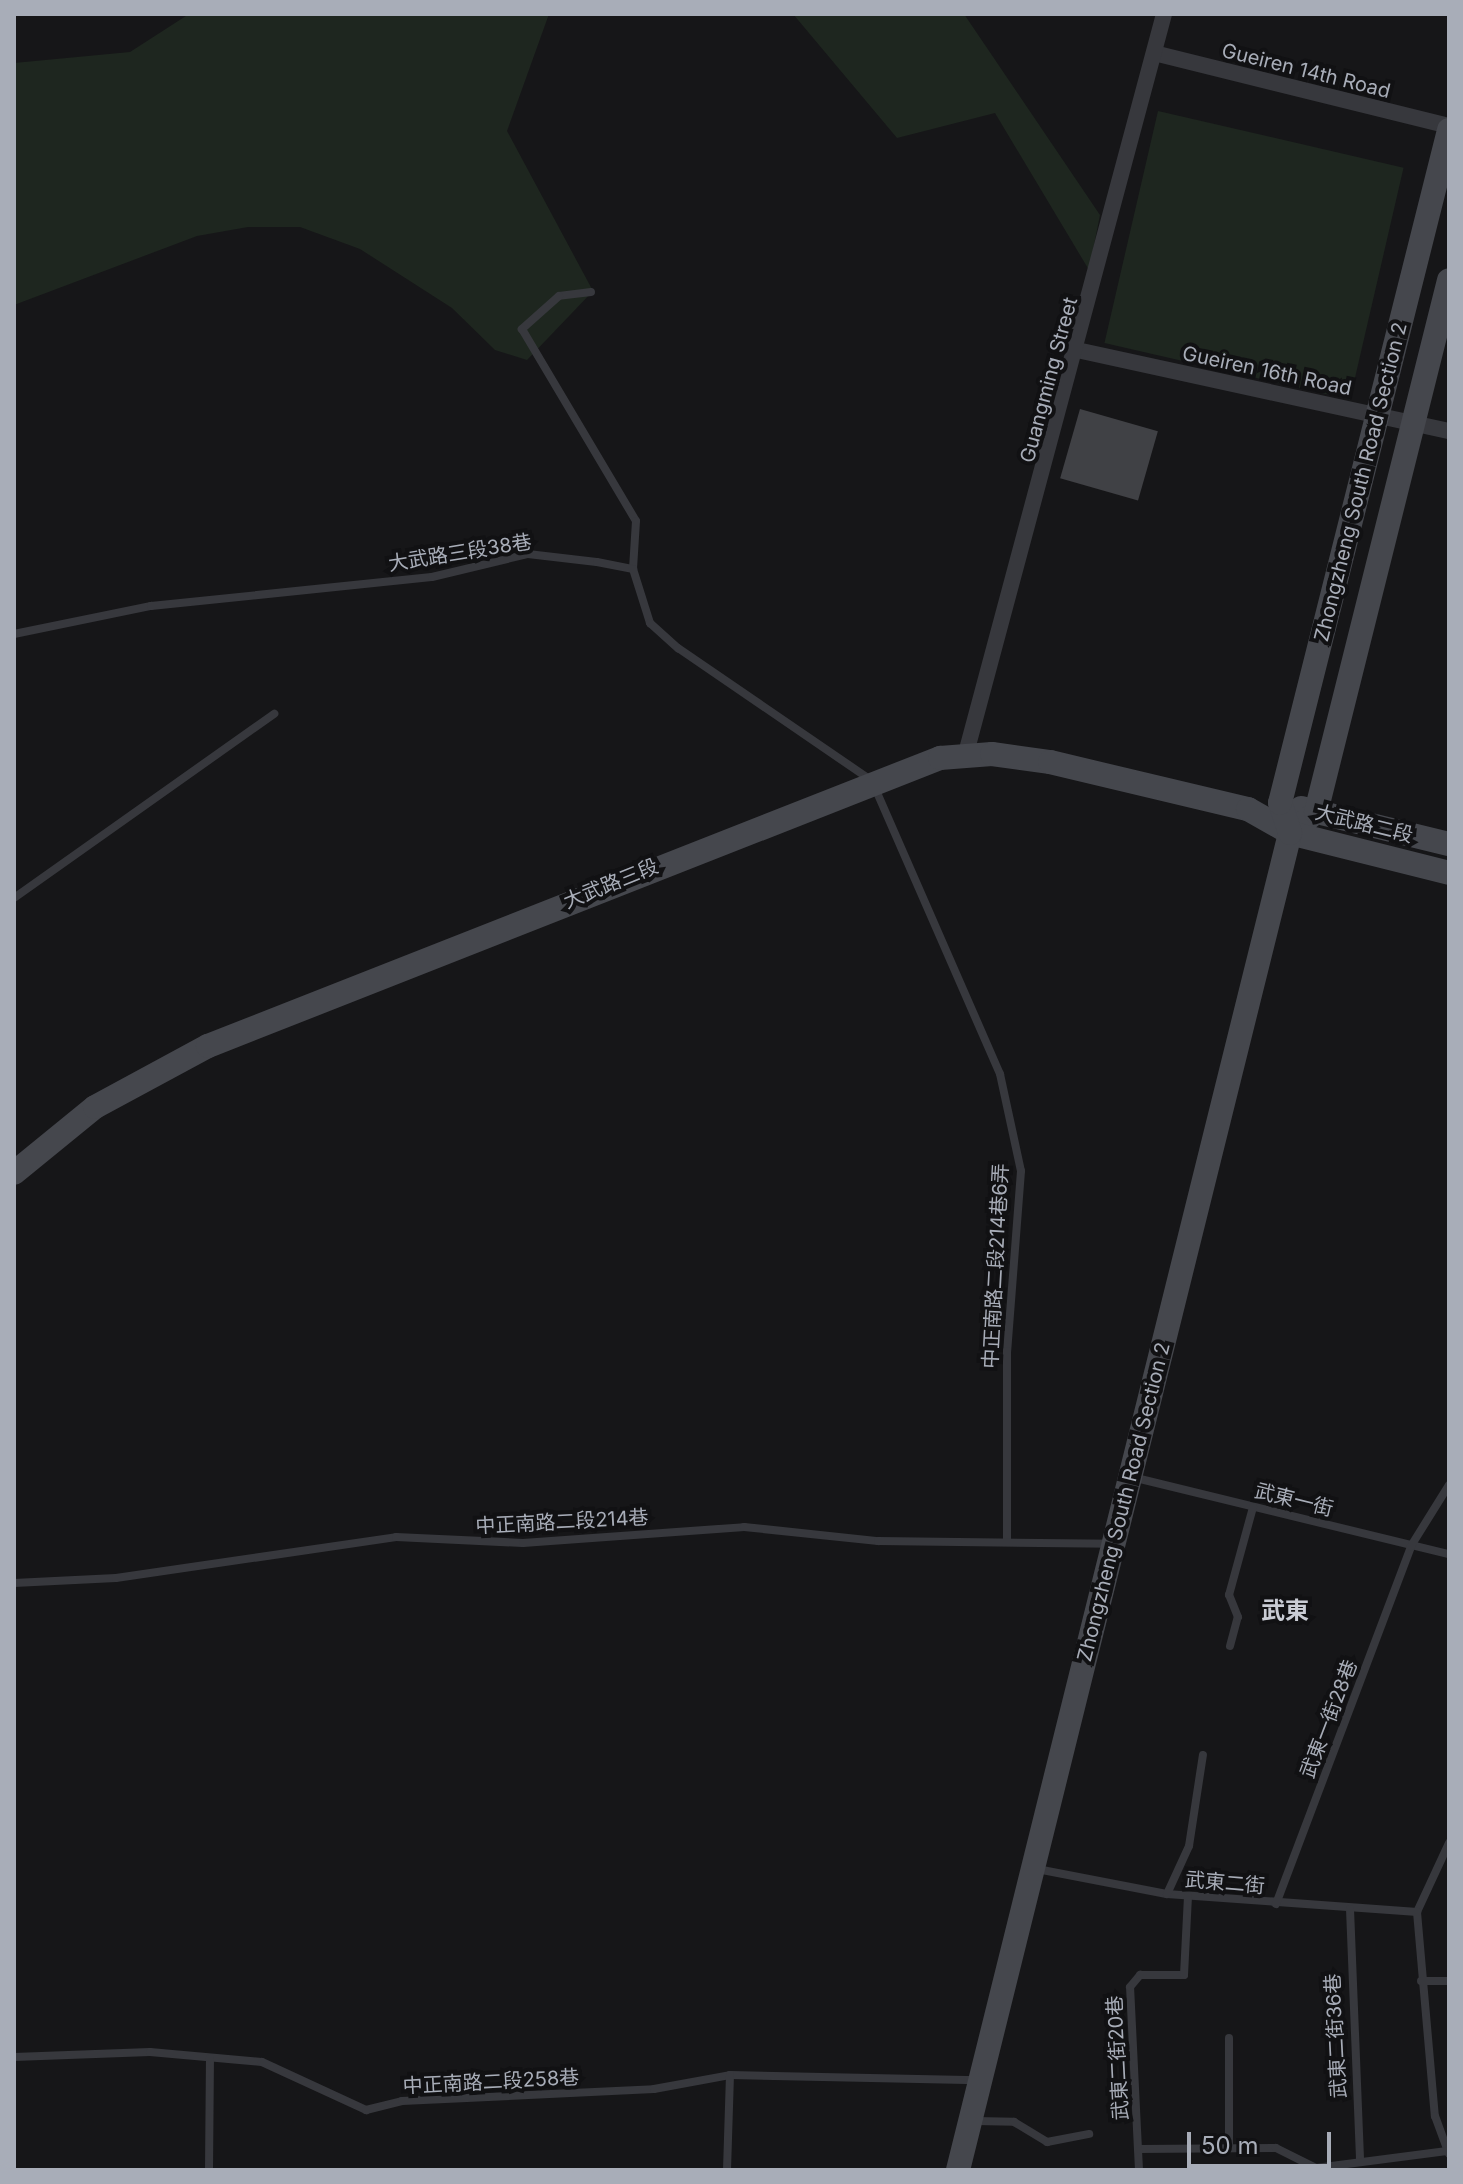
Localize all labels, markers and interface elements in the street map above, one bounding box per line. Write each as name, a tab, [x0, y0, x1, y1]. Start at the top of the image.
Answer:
street label: Gueiren 14th Road	[1219, 38, 1393, 104]
street label: Guangming Street	[1015, 295, 1083, 465]
street label: Zhongzheng South Road Section 2	[1310, 320, 1412, 644]
street label: Gueiren 16th Road	[1180, 341, 1354, 401]
street label: 大武路三段38巷	[387, 530, 533, 576]
street label: 大武路二段	[1313, 800, 1415, 848]
street label: 大武路三段	[560, 854, 662, 914]
street label: 中正南路二段214巷6弄	[979, 1163, 1013, 1369]
street label: Zhongzheng South Road Section 2	[1073, 1340, 1175, 1664]
street label: 武東一街	[1252, 1479, 1336, 1521]
street label: 中正南路二段214巷	[475, 1505, 649, 1539]
district label: 武東	[1261, 1597, 1309, 1625]
street label: 武東一街28巷	[1295, 1657, 1363, 1781]
street label: 武東二街	[1184, 1868, 1266, 1898]
street label: 武東二街36巷	[1321, 1973, 1351, 2099]
street label: 武東二街20巷	[1103, 1995, 1133, 2121]
street label: 中正南路二段258巷	[402, 2065, 580, 2099]
scale bar	[1191, 2116, 1335, 2166]
text: 50 m	[1201, 2131, 1259, 2160]

